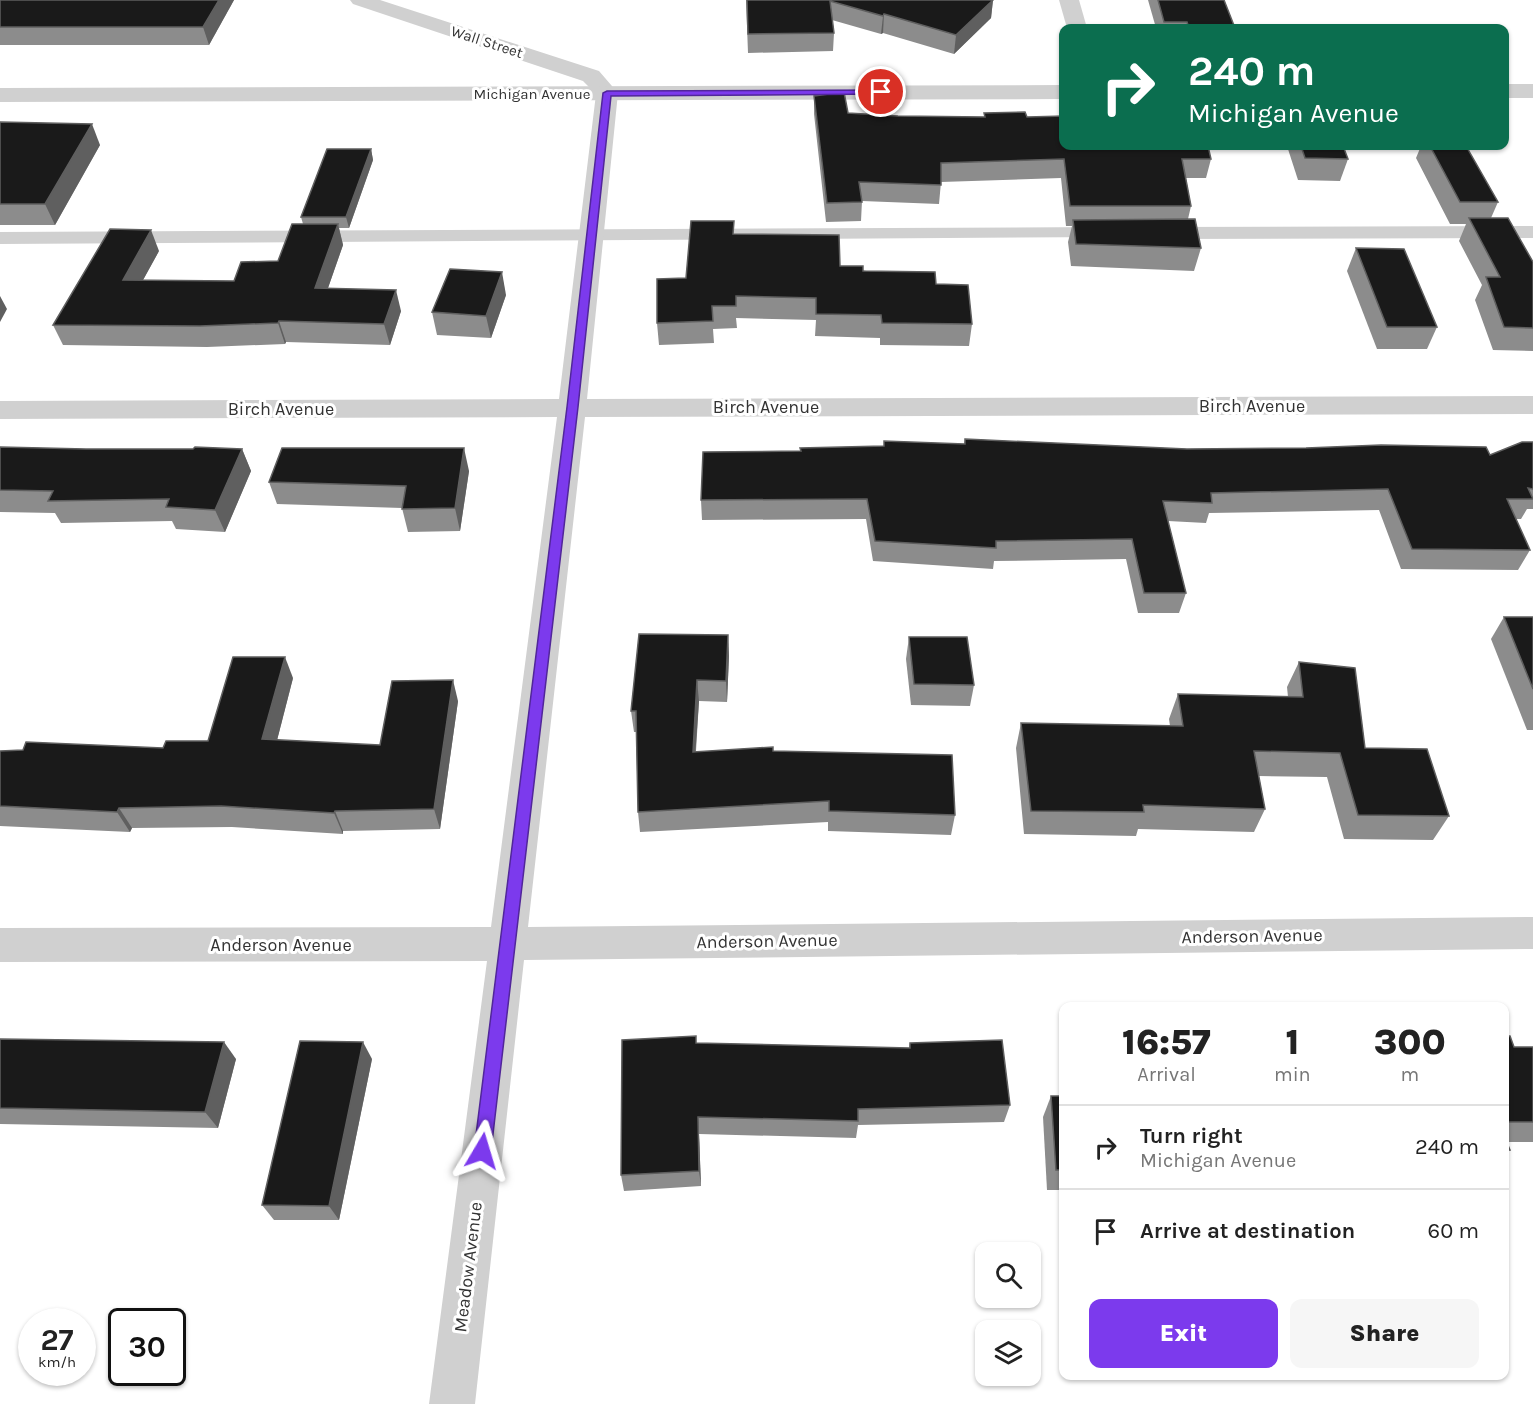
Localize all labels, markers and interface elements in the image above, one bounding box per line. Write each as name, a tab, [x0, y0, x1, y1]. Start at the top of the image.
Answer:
street label: Wall Street	[449, 22, 525, 62]
text: 240 m	[1188, 46, 1315, 96]
icon: right	[1089, 48, 1167, 126]
pin	[855, 66, 906, 117]
icon: arrive	[864, 75, 897, 108]
street label: Michigan Avenue	[473, 85, 591, 103]
text: Michigan Avenue	[1188, 97, 1399, 129]
street label: Birch Avenue	[1199, 395, 1305, 417]
street label: Birch Avenue	[713, 396, 819, 418]
street label: Birch Avenue	[228, 398, 334, 420]
street label: Anderson Avenue	[1181, 924, 1323, 948]
street label: Anderson Avenue	[696, 929, 838, 953]
street label: Anderson Avenue	[210, 934, 352, 956]
text: 16:57	[1122, 1021, 1211, 1063]
text: 1	[1285, 1021, 1299, 1063]
text: 300	[1374, 1021, 1446, 1063]
text: Arrival	[1137, 1063, 1196, 1086]
text: min	[1274, 1063, 1311, 1086]
text: m	[1400, 1063, 1419, 1086]
position arrow	[450, 1119, 514, 1183]
text: Turn right	[1140, 1123, 1243, 1149]
icon: right	[1089, 1131, 1122, 1164]
text: 240 m	[1415, 1134, 1479, 1160]
text: Michigan Avenue	[1140, 1149, 1296, 1172]
street label: Meadow Avenue	[449, 1200, 487, 1334]
icon: arrive	[1089, 1215, 1122, 1248]
text: Arrive at destination	[1140, 1218, 1355, 1244]
text: 60 m	[1428, 1218, 1479, 1244]
map controls	[975, 1242, 1041, 1386]
button: search	[975, 1242, 1041, 1308]
button: Exit	[1089, 1299, 1278, 1368]
button: Share	[1290, 1299, 1479, 1368]
speed limit sign: 30	[108, 1308, 186, 1386]
button: layers	[975, 1320, 1041, 1386]
text: 27	[40, 1322, 74, 1358]
text: km/h	[38, 1353, 76, 1371]

